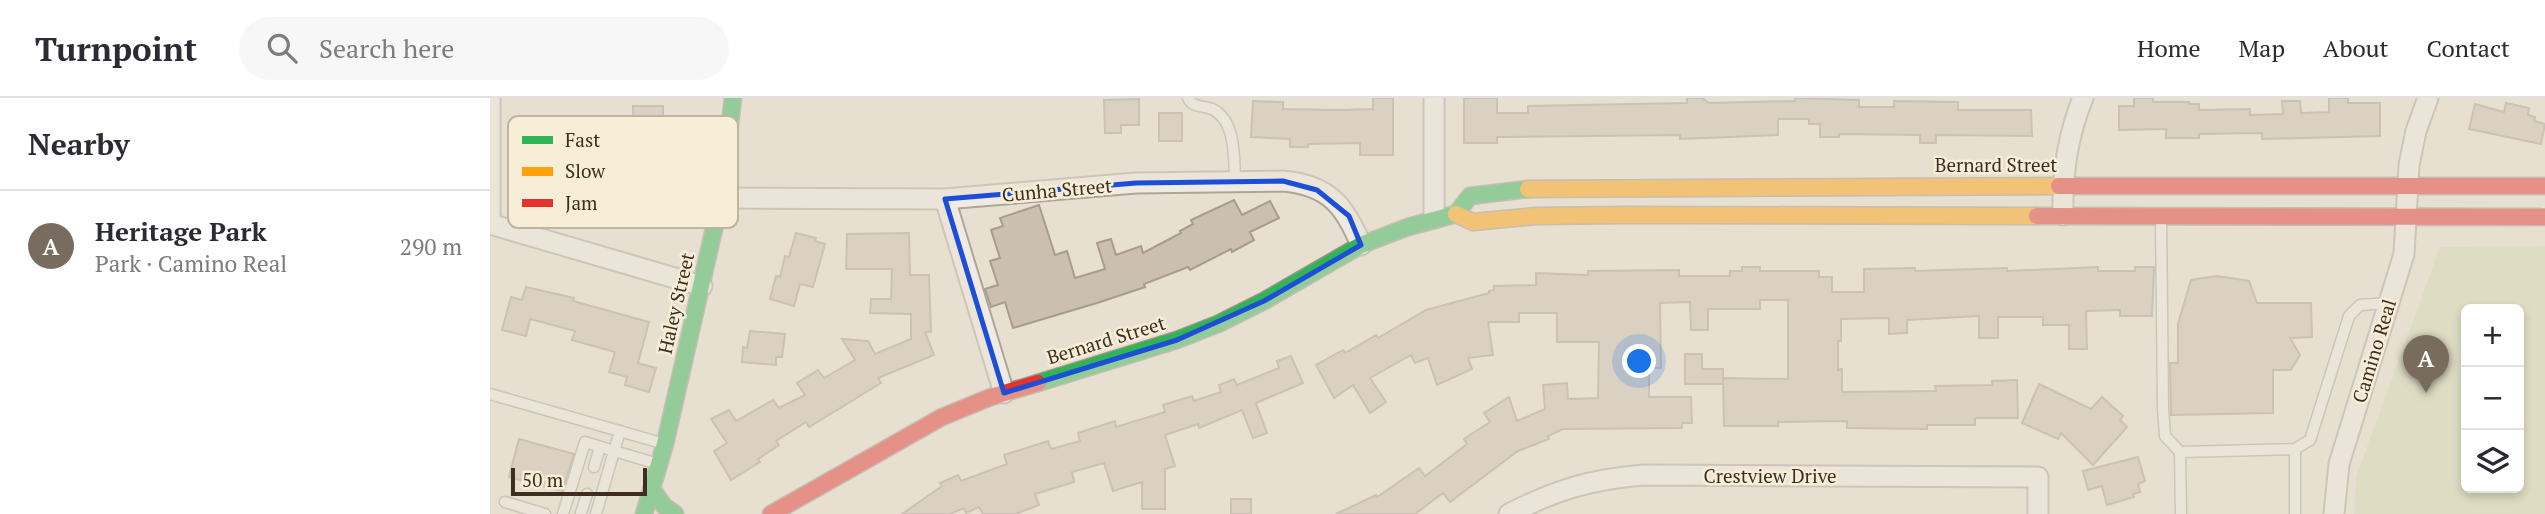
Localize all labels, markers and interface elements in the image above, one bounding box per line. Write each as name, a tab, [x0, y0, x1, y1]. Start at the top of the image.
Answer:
search box	[239, 17, 729, 80]
text: Turnpoint	[35, 27, 197, 70]
icon: search	[263, 29, 301, 67]
text: Search here	[319, 31, 454, 65]
text: Home	[2137, 32, 2201, 64]
text: Map	[2239, 32, 2285, 64]
text: About	[2323, 32, 2389, 64]
text: Contact	[2427, 32, 2510, 64]
legend	[508, 116, 738, 228]
text: Nearby	[28, 124, 130, 164]
text: Fast	[565, 127, 600, 152]
street label: Bernard Street	[1935, 152, 2057, 177]
text: Slow	[565, 158, 606, 183]
street label: Cunha Street	[1001, 172, 1113, 207]
text: Jam	[565, 190, 598, 215]
text: Heritage Park	[95, 214, 267, 248]
text: A	[43, 231, 59, 262]
text: 290 m	[400, 231, 462, 262]
text: Park · Camino Real	[95, 248, 287, 279]
street label: Haley Street	[652, 250, 699, 356]
street label: Camino Real	[2346, 296, 2401, 406]
map controls	[2461, 304, 2524, 493]
button: +	[2461, 304, 2524, 367]
street label: Bernard Street	[1044, 310, 1168, 369]
pin: A	[2403, 335, 2449, 393]
your location	[1622, 344, 1656, 378]
button: −	[2461, 367, 2524, 430]
button: layers	[2461, 430, 2524, 493]
street label: Crestview Drive	[1703, 463, 1837, 488]
scale bar	[511, 465, 648, 497]
text: 50 m	[522, 467, 563, 492]

